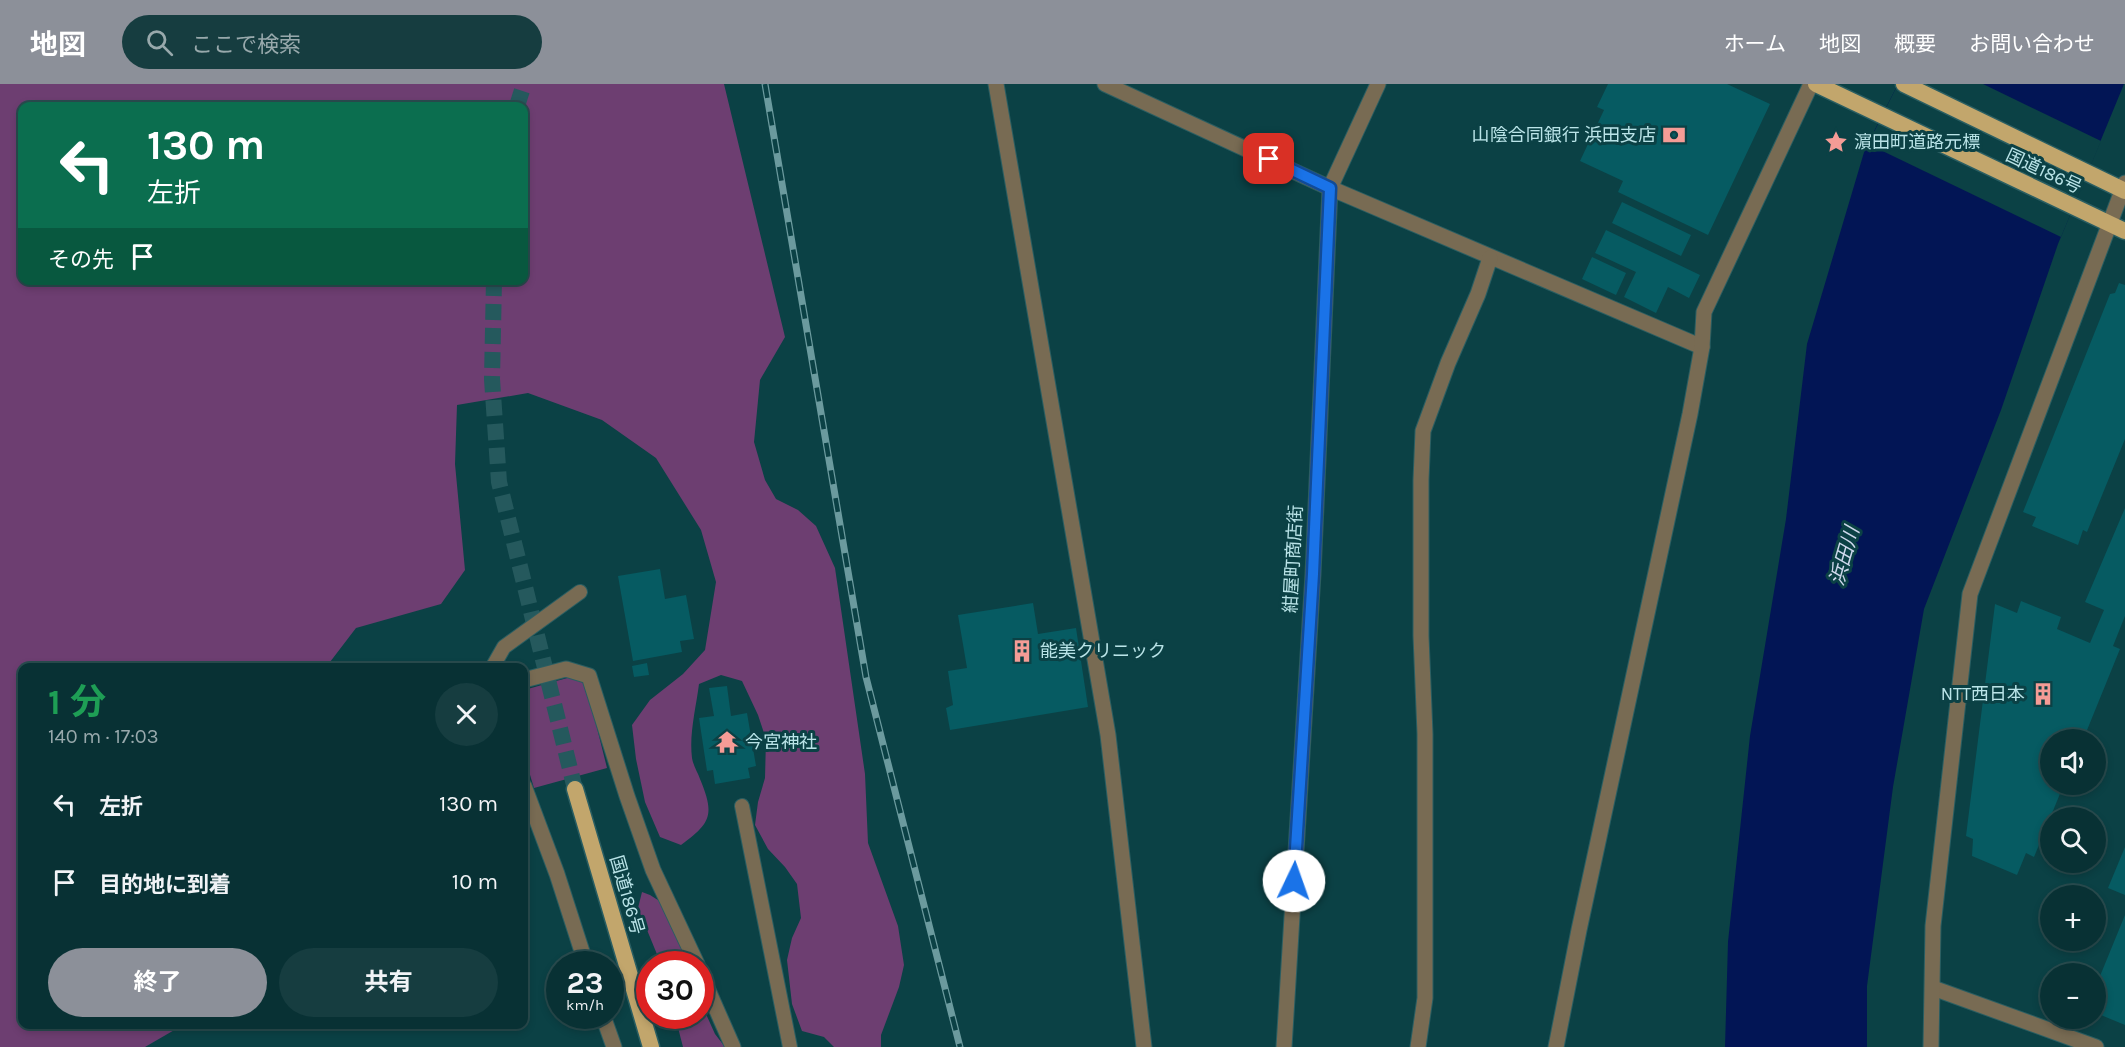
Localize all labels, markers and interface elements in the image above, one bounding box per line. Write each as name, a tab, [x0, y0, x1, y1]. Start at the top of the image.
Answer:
search box	[122, 15, 542, 69]
icon: search	[143, 26, 176, 59]
text: 地図	[30, 28, 86, 61]
text: ここで検索	[191, 32, 301, 58]
text: ホーム	[1724, 32, 1786, 56]
text: 地図	[1819, 32, 1861, 56]
text: 概要	[1894, 32, 1936, 56]
text: お問い合わせ	[1969, 32, 2095, 56]
text: 130 m	[147, 120, 265, 170]
bank icon: 山陰合同銀行 浜田支店	[1661, 122, 1687, 148]
place label: 山陰合同銀行 浜田支店	[1472, 124, 1656, 146]
icon: left	[48, 126, 126, 204]
place icon: 濵田町道路元標	[1823, 129, 1849, 155]
place label: 濵田町道路元標	[1854, 131, 1980, 153]
pin	[1243, 133, 1294, 184]
icon: arrive	[1252, 142, 1285, 175]
street label: 国道186号	[2002, 144, 2086, 198]
text: 左折	[147, 177, 201, 209]
icon: arrive	[126, 240, 159, 273]
text: その先	[48, 247, 114, 273]
street label: 紺屋町商店街	[1279, 504, 1307, 614]
water label: 浜田川	[1825, 522, 1864, 588]
building icon: 能美クリニック	[1009, 638, 1035, 664]
place label: 能美クリニック	[1040, 640, 1166, 662]
text: 1 分	[48, 681, 106, 723]
building icon: NTT西日本	[2030, 681, 2056, 707]
button: close	[435, 683, 498, 746]
place label: NTT西日本	[1941, 683, 2025, 705]
text: 140 m · 17:03	[48, 725, 158, 748]
temple icon: 今宮神社	[714, 729, 740, 755]
map controls	[2040, 729, 2106, 1029]
button: sound	[2040, 729, 2106, 795]
place label: 今宮神社	[745, 731, 817, 753]
icon: left	[48, 788, 81, 821]
text: 130 m	[439, 791, 498, 817]
text: 左折	[99, 794, 143, 820]
button: search	[2040, 807, 2106, 873]
position arrow	[1262, 849, 1326, 913]
street label: 国道186号	[605, 853, 649, 937]
icon: arrive	[48, 866, 81, 899]
text: 10 m	[452, 869, 498, 895]
text: 目的地に到着	[99, 872, 231, 898]
button: +	[2040, 885, 2106, 951]
button: 終了	[48, 948, 267, 1017]
button: 共有	[279, 948, 498, 1017]
speed limit sign: 30	[636, 951, 714, 1029]
button: −	[2040, 963, 2106, 1029]
text: 23	[567, 965, 603, 1001]
text: km/h	[566, 996, 604, 1014]

